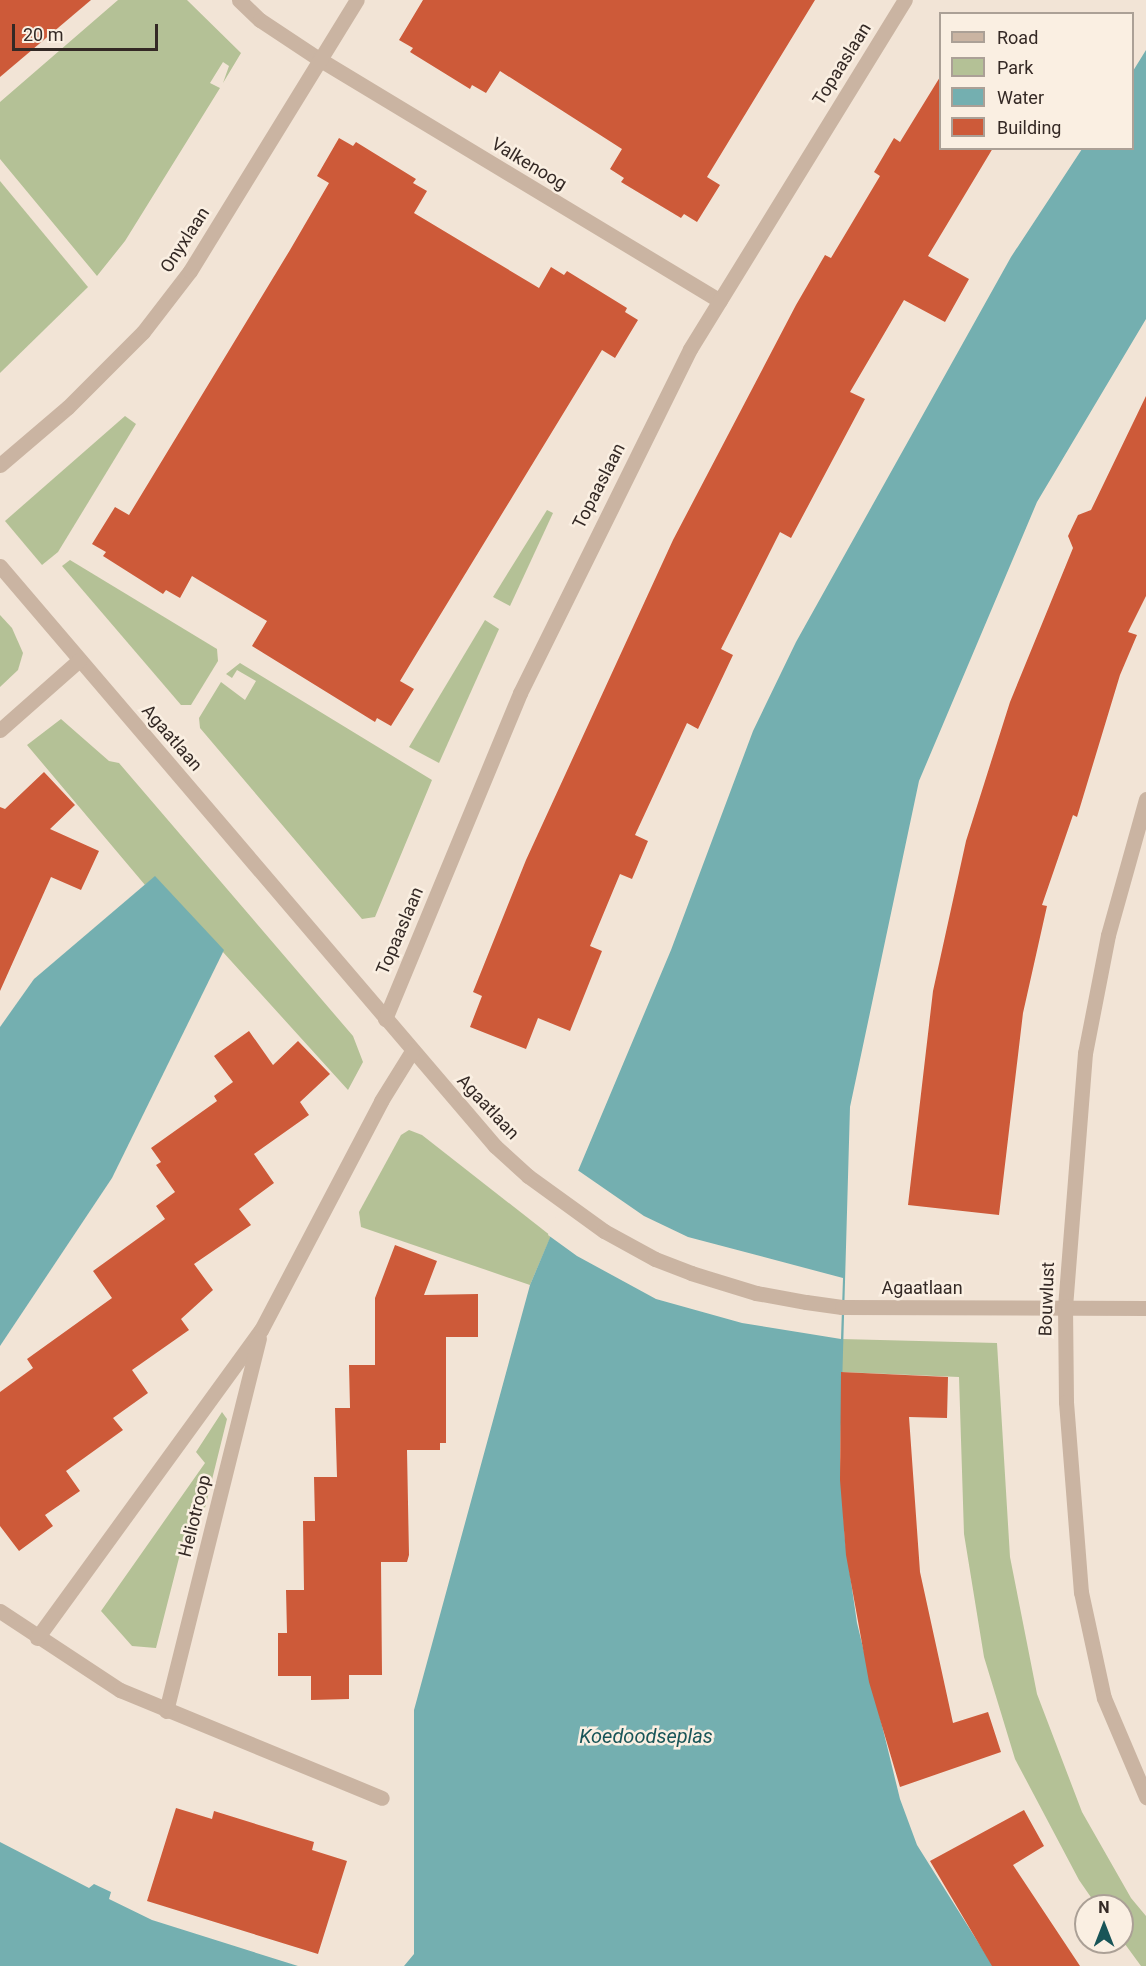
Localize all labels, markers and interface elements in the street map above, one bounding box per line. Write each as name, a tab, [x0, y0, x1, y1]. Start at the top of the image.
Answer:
scale bar	[15, 12, 160, 50]
legend	[939, 12, 1134, 150]
street label: Topaaslaan	[808, 19, 876, 109]
text: 20 m	[23, 24, 63, 45]
text: Road	[997, 27, 1038, 48]
text: Park	[997, 57, 1033, 78]
text: Water	[997, 87, 1044, 108]
text: Building	[997, 117, 1061, 138]
street label: Valkenoog	[487, 133, 571, 195]
street label: Onyxlaan	[156, 203, 214, 277]
street label: Topaaslaan	[568, 440, 630, 532]
street label: Agaatlaan	[137, 700, 207, 776]
street label: Topaaslaan	[372, 884, 428, 978]
street label: Agaatlaan	[452, 1070, 524, 1144]
street label: Bouwlust	[1035, 1261, 1059, 1337]
street label: Agaatlaan	[881, 1277, 963, 1299]
street label: Heliotroop	[174, 1473, 216, 1559]
water label: Koedoodseplas	[579, 1724, 713, 1748]
north arrow	[1074, 1894, 1134, 1954]
text: N	[1098, 1898, 1110, 1917]

